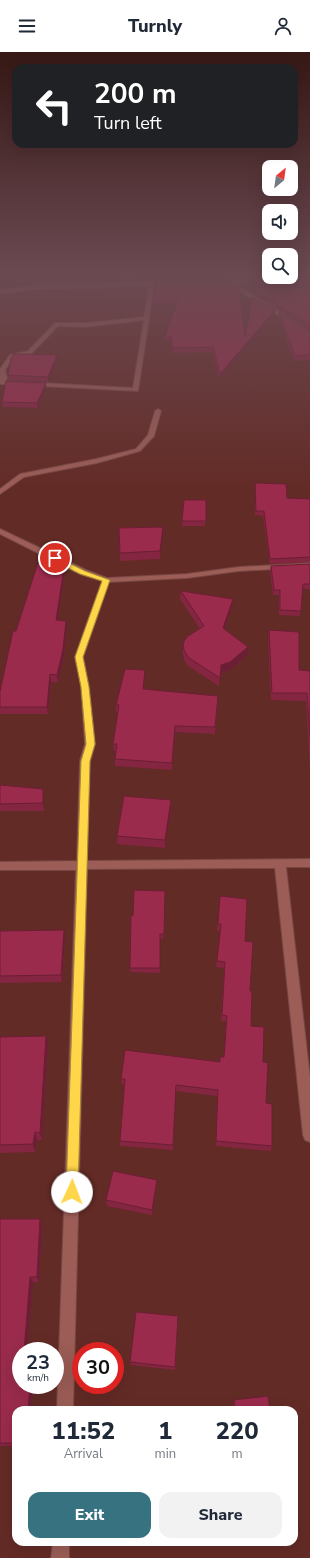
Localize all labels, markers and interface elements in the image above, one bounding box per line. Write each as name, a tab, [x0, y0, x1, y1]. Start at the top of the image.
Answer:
text: Turnly	[128, 14, 182, 38]
icon: menu	[16, 15, 38, 37]
icon: person	[272, 15, 294, 37]
text: 200 m	[94, 75, 177, 113]
icon: left	[28, 80, 80, 132]
text: Turn left	[94, 111, 162, 135]
north arrow	[262, 160, 298, 196]
map controls	[262, 160, 298, 284]
button: sound	[262, 204, 298, 240]
button: search	[262, 248, 298, 284]
pin	[38, 541, 72, 575]
icon: arrive	[44, 547, 66, 569]
position arrow	[51, 1171, 93, 1213]
speed limit sign: 30	[72, 1342, 124, 1394]
text: 23	[26, 1349, 50, 1376]
text: km/h	[27, 1371, 49, 1385]
text: 11:52	[51, 1415, 115, 1447]
text: 1	[158, 1415, 173, 1447]
text: 220	[215, 1415, 259, 1447]
text: Arrival	[64, 1445, 103, 1463]
text: min	[155, 1445, 176, 1463]
text: m	[231, 1445, 243, 1463]
button: Exit	[28, 1492, 151, 1538]
button: Share	[159, 1492, 282, 1538]

